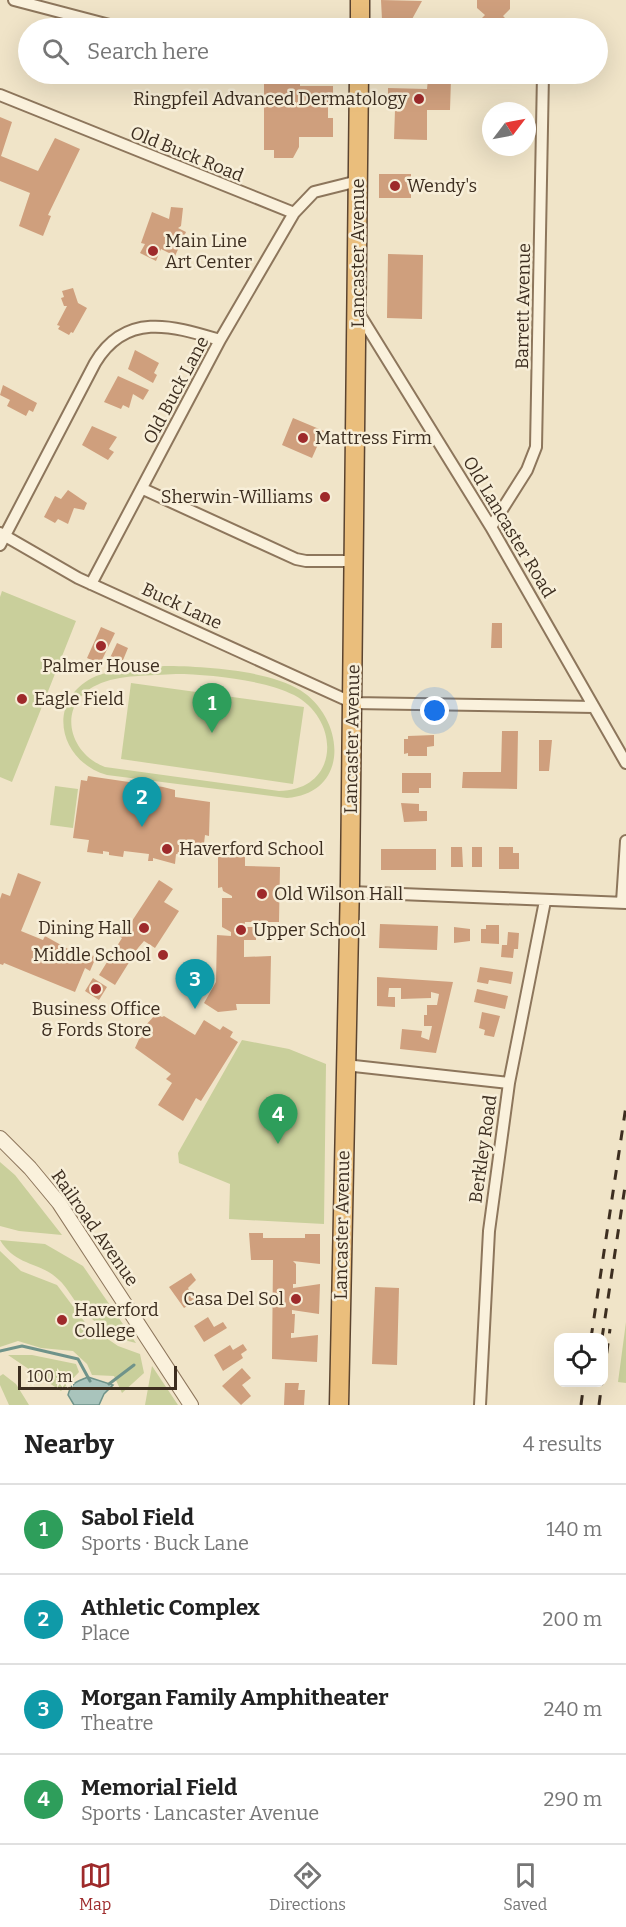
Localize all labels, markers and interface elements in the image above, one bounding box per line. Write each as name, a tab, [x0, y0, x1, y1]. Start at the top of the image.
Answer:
search box	[18, 18, 608, 84]
icon: search	[39, 35, 72, 68]
text: Search here	[87, 38, 209, 65]
place label: Ringpfeil Advanced Dermatology	[133, 88, 407, 110]
marker: Ringpfeil Advanced Dermatology	[412, 92, 426, 106]
north arrow	[482, 102, 536, 156]
street label: Old Buck Road	[127, 121, 247, 187]
place label: Wendy's	[407, 175, 477, 197]
street label: Lancaster Avenue	[347, 178, 369, 328]
marker: Wendy's	[388, 179, 402, 193]
place label: Main Line Art Center	[165, 230, 252, 273]
street label: Barrett Avenue	[511, 243, 535, 369]
marker: Main Line Art Center	[146, 244, 160, 258]
street label: Old Buck Lane	[138, 332, 214, 448]
place label: Mattress Firm	[315, 427, 432, 449]
marker: Mattress Firm	[296, 431, 310, 445]
street label: Old Lancaster Road	[458, 452, 560, 602]
place label: Sherwin-Williams	[161, 486, 313, 508]
marker: Sherwin-Williams	[318, 490, 332, 504]
street label: Buck Lane	[138, 578, 226, 634]
marker: Palmer House	[94, 639, 108, 653]
place label: Palmer House	[42, 655, 160, 677]
street label: Lancaster Avenue	[340, 664, 364, 814]
pin: 1	[192, 684, 232, 733]
place label: Eagle Field	[34, 688, 124, 710]
marker: Eagle Field	[15, 692, 29, 706]
your location	[420, 696, 449, 725]
pin: 2	[122, 778, 162, 827]
place label: Haverford School	[179, 838, 324, 860]
marker: Haverford School	[160, 842, 174, 856]
place label: Old Wilson Hall	[274, 883, 403, 905]
marker: Old Wilson Hall	[255, 887, 269, 901]
place label: Dining Hall	[38, 917, 132, 939]
place label: Upper School	[253, 919, 366, 941]
marker: Dining Hall	[137, 921, 151, 935]
marker: Upper School	[234, 923, 248, 937]
place label: Middle School	[33, 944, 151, 966]
marker: Middle School	[156, 948, 170, 962]
pin: 3	[176, 960, 214, 1009]
marker: Business Office & Fords Store	[89, 982, 103, 996]
place label: Business Office & Fords Store	[32, 998, 160, 1041]
street label: Berkley Road	[465, 1093, 502, 1204]
pin: 4	[258, 1094, 298, 1144]
street label: Lancaster Avenue	[330, 1150, 354, 1300]
street label: Railroad Avenue	[47, 1165, 143, 1291]
place label: Casa Del Sol	[183, 1288, 284, 1310]
marker: Casa Del Sol	[289, 1292, 303, 1306]
place label: Haverford College	[74, 1299, 159, 1342]
marker: Haverford College	[55, 1313, 69, 1327]
map controls	[554, 1333, 608, 1387]
button: locate	[554, 1333, 608, 1387]
scale bar	[18, 1363, 177, 1390]
text: 100 m	[27, 1367, 72, 1386]
text: Nearby	[24, 1429, 114, 1460]
text: 4 results	[523, 1432, 602, 1456]
text: Sabol Field	[81, 1504, 194, 1531]
text: 1	[39, 1517, 48, 1541]
text: 140 m	[546, 1517, 602, 1541]
text: Sports · Buck Lane	[81, 1531, 249, 1555]
text: Athletic Complex	[81, 1594, 260, 1621]
text: 2	[38, 1607, 49, 1631]
text: 200 m	[542, 1607, 602, 1631]
text: Place	[81, 1621, 130, 1645]
text: Morgan Family Amphitheater	[81, 1684, 389, 1711]
text: 3	[38, 1697, 49, 1721]
text: 240 m	[544, 1697, 602, 1721]
text: Theatre	[81, 1711, 153, 1735]
text: Memorial Field	[81, 1774, 237, 1801]
text: 4	[37, 1787, 50, 1811]
text: 290 m	[544, 1787, 602, 1811]
text: Sports · Lancaster Avenue	[81, 1801, 319, 1825]
tab: Map	[79, 1859, 112, 1914]
tab: Directions	[269, 1859, 346, 1914]
tab: Saved	[503, 1859, 547, 1914]

